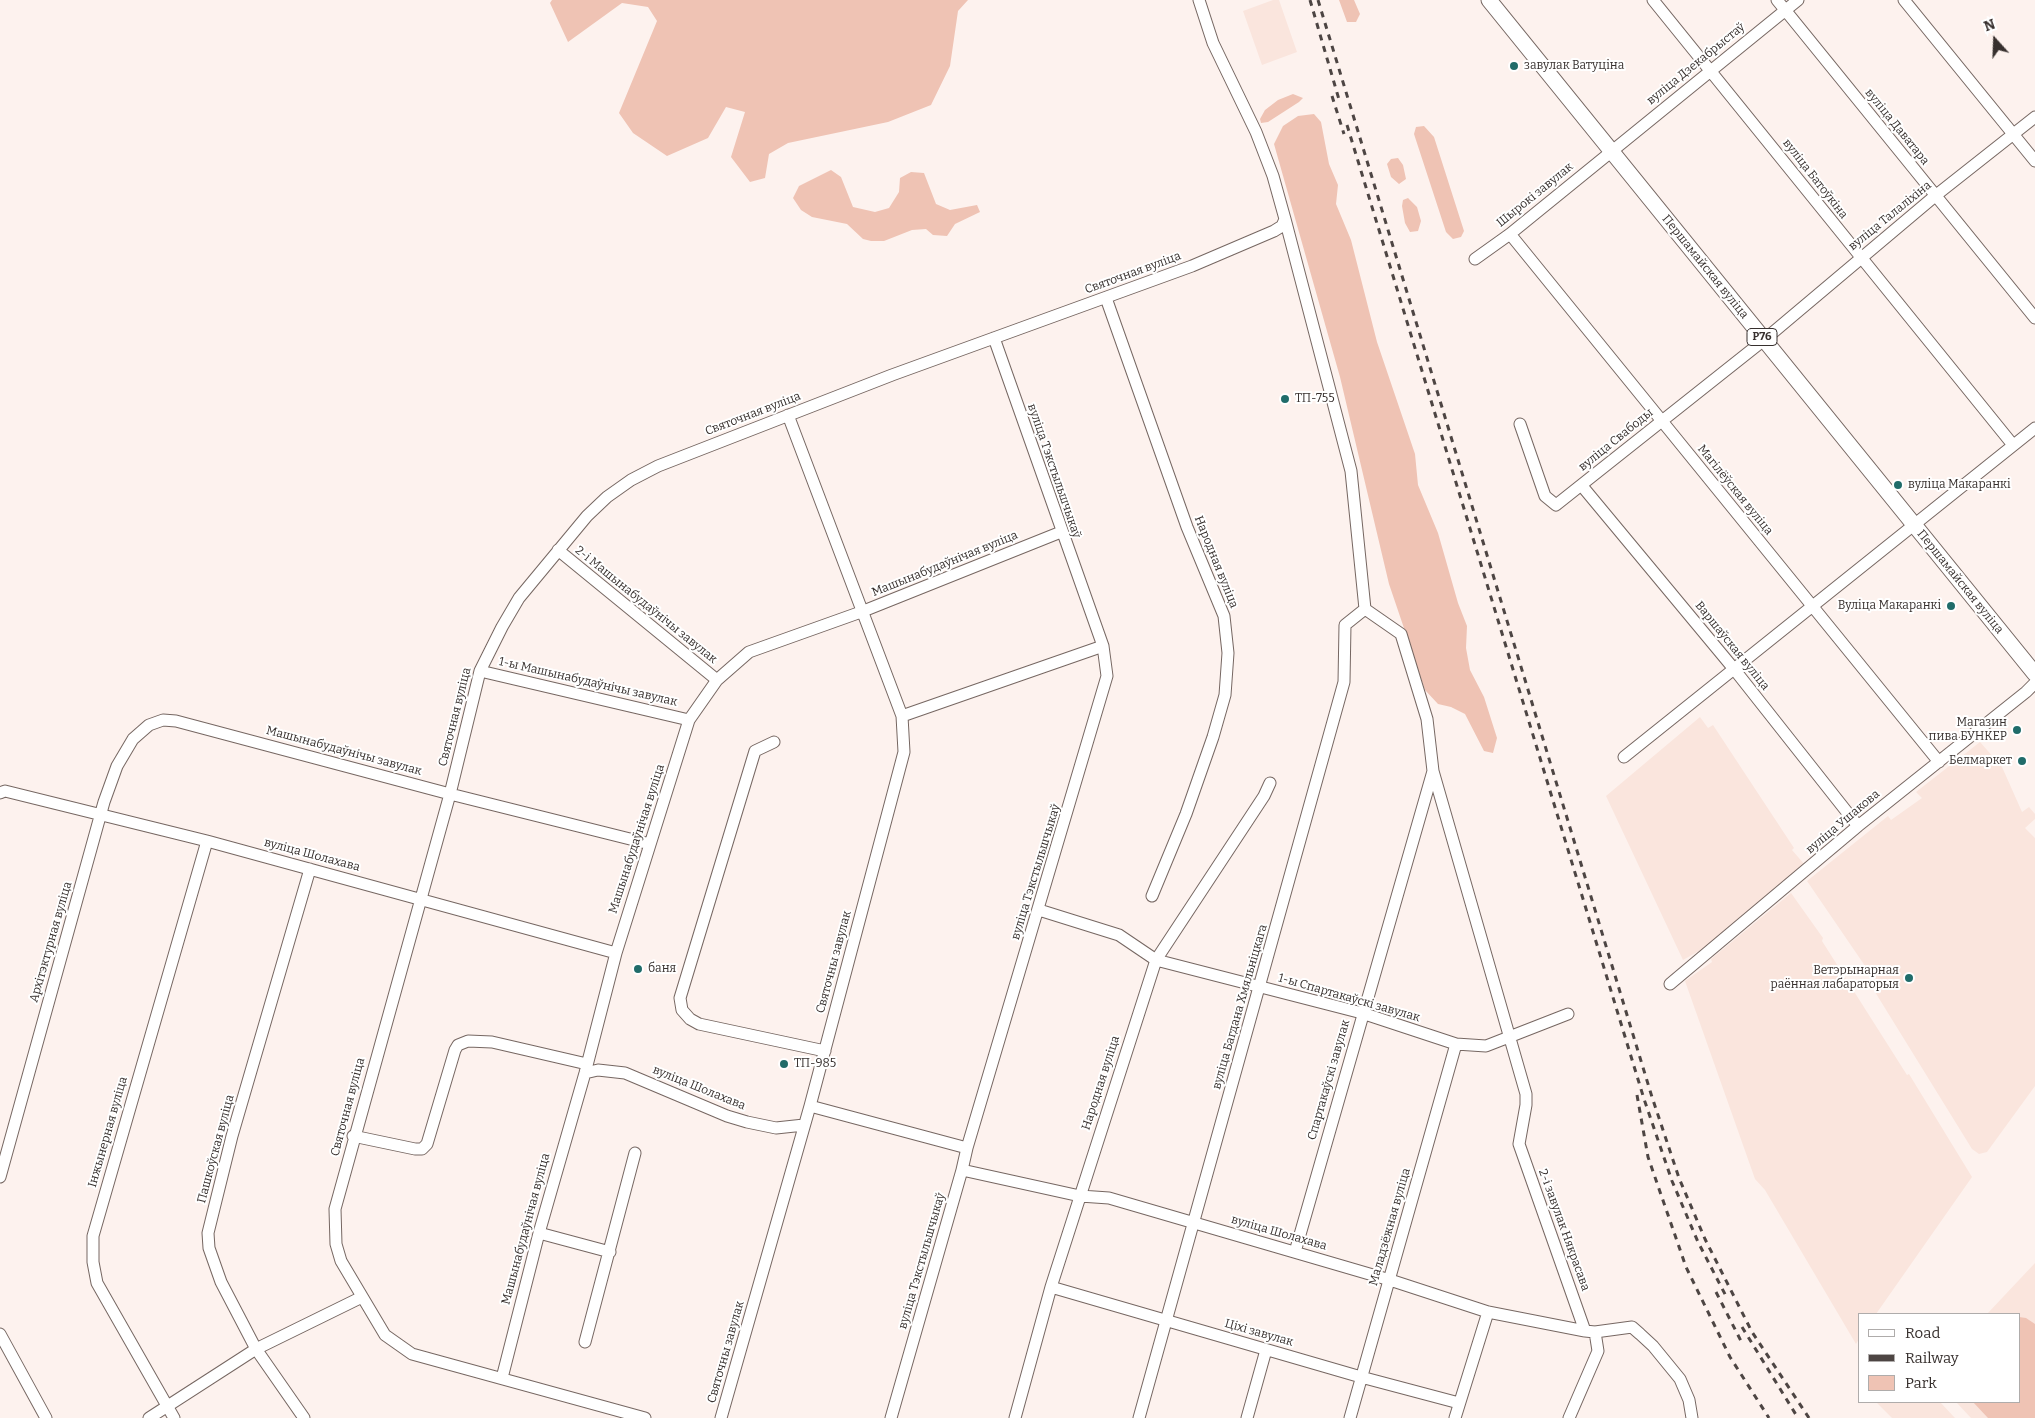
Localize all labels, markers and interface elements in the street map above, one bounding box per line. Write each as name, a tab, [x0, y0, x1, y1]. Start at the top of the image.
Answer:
north arrow	[1970, 15, 2020, 65]
text: N	[1982, 16, 1998, 35]
street label: вуліца Дзекабрыстаў	[1644, 20, 1748, 108]
place label: завулак Ватуціна	[1524, 59, 1624, 73]
marker: завулак Ватуціна	[1508, 60, 1520, 72]
street label: вуліца Даватара	[1862, 86, 1932, 168]
street label: вуліца Батоўкіна	[1779, 136, 1851, 222]
street label: Шырокі завулак	[1494, 160, 1576, 230]
street label: вуліца Талаліхіна	[1846, 178, 1934, 254]
street label: Першамайская вуліца	[1659, 212, 1751, 322]
street label: Святочная вуліца	[1083, 249, 1183, 297]
road number: Р76	[1747, 328, 1777, 346]
street label: Святочная вуліца	[703, 389, 803, 439]
place label: ТП-755	[1295, 392, 1335, 406]
marker: ТП-755	[1279, 393, 1291, 405]
street label: вуліца Тэкстыльшчыкаў	[1024, 402, 1084, 540]
street label: вуліца Свабоды	[1576, 406, 1656, 474]
street label: Магілёўская вуліца	[1694, 442, 1776, 538]
place label: вуліца Макаранкі	[1908, 478, 2010, 492]
marker: вуліца Макаранкі	[1892, 479, 1904, 491]
street label: Народная вуліца	[1191, 514, 1241, 610]
street label: Першамайская вуліца	[1914, 527, 2006, 637]
street label: Машынабудаўнічая вуліца	[870, 528, 1020, 600]
street label: 2-і Машынабудаўнічы завулак	[572, 543, 720, 667]
street label: Варшаўская вуліца	[1692, 599, 1772, 693]
place label: Вуліца Макаранкі	[1838, 599, 1941, 613]
marker: Вуліца Макаранкі	[1945, 600, 1957, 612]
street label: 1-ы Машынабудаўнічы завулак	[497, 654, 679, 710]
street label: Святочная вуліца	[436, 666, 474, 768]
place label: Магазин пива БУНКЕР	[1929, 716, 2007, 744]
street label: Машынабудаўнічы завулак	[265, 723, 423, 779]
marker: Магазин пива БУНКЕР	[2011, 724, 2023, 736]
place label: Белмаркет	[1949, 754, 2012, 768]
marker: Белмаркет	[2016, 755, 2028, 767]
street label: Машынабудаўнічая вуліца	[606, 763, 668, 915]
street label: вуліца Ушакова	[1803, 787, 1883, 857]
street label: вуліца Тэкстыльшчыкаў	[1008, 802, 1064, 942]
street label: вуліца Шолахава	[262, 835, 362, 875]
street label: Архітэктурная вуліца	[27, 880, 75, 1004]
street label: Святочны завулак	[813, 909, 855, 1015]
street label: вуліца Багдана Хмяльніцкага	[1210, 923, 1270, 1091]
place label: баня	[648, 962, 676, 976]
marker: баня	[632, 963, 644, 975]
place label: Ветэрынарная раённая лабараторыя	[1770, 964, 1899, 992]
street label: 1-ы Спартакаўскі завулак	[1276, 971, 1422, 1025]
marker: Ветэрынарная раённая лабараторыя	[1903, 972, 1915, 984]
street label: Спартакаўскі завулак	[1305, 1018, 1353, 1142]
street label: Народная вуліца	[1079, 1034, 1123, 1132]
street label: Святочная вуліца	[328, 1056, 368, 1158]
place label: ТП-985	[794, 1057, 836, 1071]
marker: ТП-985	[778, 1058, 790, 1070]
street label: вуліца Шолахава	[650, 1063, 748, 1113]
street label: Інжынерная вуліца	[85, 1075, 131, 1189]
street label: Пашкоўская вуліца	[195, 1093, 237, 1205]
street label: Машынабудаўнічая вуліца	[499, 1152, 553, 1306]
street label: Маладзёжная вуліца	[1366, 1167, 1414, 1287]
street label: 2-і завулак Някрасава	[1535, 1167, 1593, 1293]
street label: вуліца Тэкстыльшчыкаў	[896, 1191, 948, 1331]
street label: вуліца Шолахава	[1230, 1212, 1328, 1254]
street label: Святочны завулак	[705, 1299, 747, 1405]
legend	[1858, 1313, 2020, 1403]
street label: Ціхі завулак	[1223, 1316, 1295, 1350]
text: Road	[1905, 1324, 1940, 1342]
text: Railway	[1905, 1349, 1959, 1367]
text: Park	[1905, 1374, 1937, 1392]

